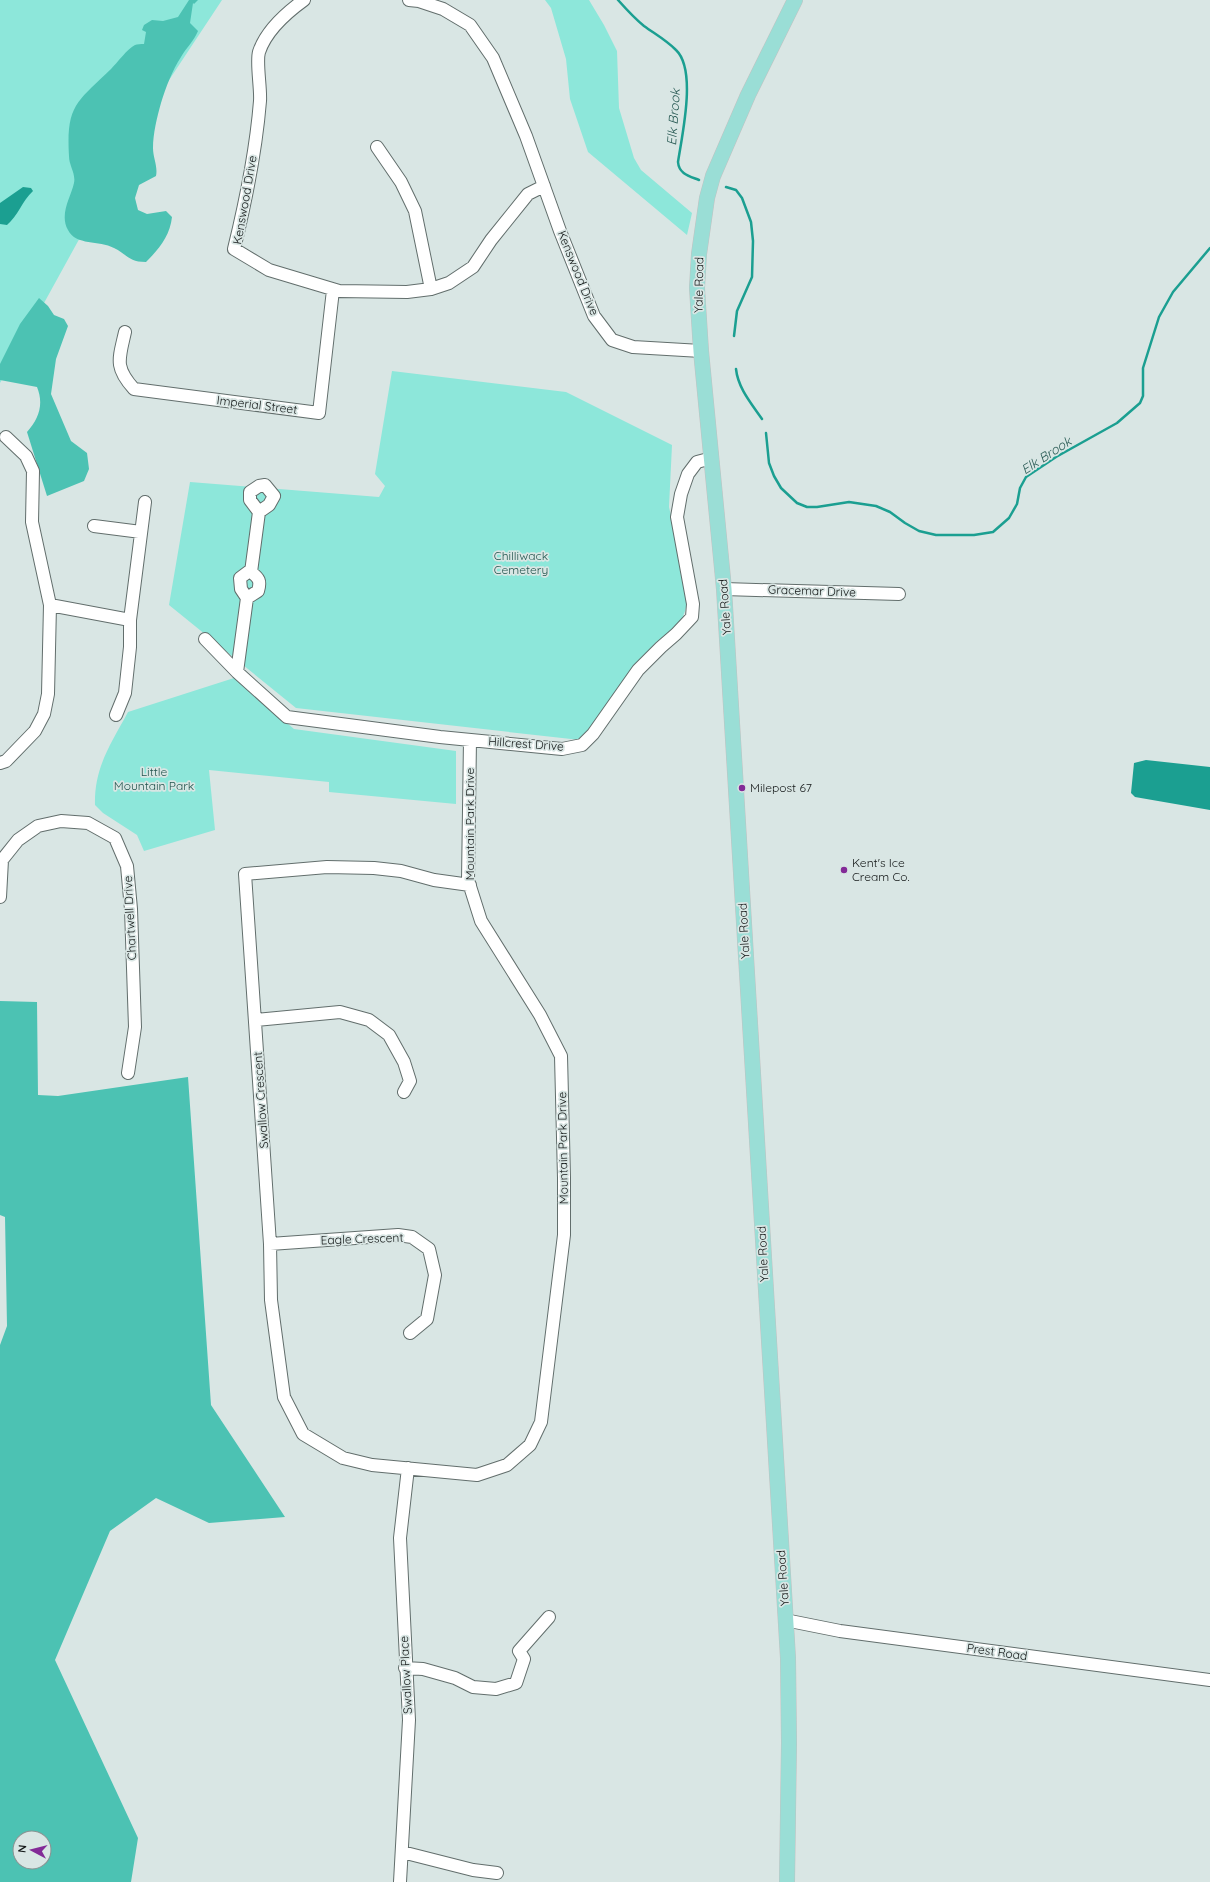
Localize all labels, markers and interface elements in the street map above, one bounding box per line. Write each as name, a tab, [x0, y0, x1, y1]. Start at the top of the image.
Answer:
water label: Elk Brook	[663, 87, 683, 146]
street label: Kenswood Drive	[229, 154, 260, 246]
street label: Kenswood Drive	[555, 228, 602, 318]
street label: Yale Road	[691, 257, 706, 313]
street label: Imperial Street	[216, 392, 298, 417]
water label: Elk Brook	[1018, 432, 1075, 477]
park label: Chilliwack Cemetery	[494, 548, 548, 577]
street label: Yale Road	[715, 579, 734, 636]
street label: Gracemar Drive	[768, 581, 857, 600]
street label: Hillcrest Drive	[488, 733, 565, 754]
park label: Little Mountain Park	[114, 764, 194, 793]
street label: Mountain Park Drive	[462, 767, 477, 880]
place label: Milepost 67	[750, 780, 812, 795]
marker: Milepost 67	[737, 783, 747, 793]
place label: Kent's Ice Cream Co.	[852, 855, 910, 884]
marker: Kent's Ice Cream Co.	[839, 865, 849, 875]
street label: Chartwell Drive	[120, 875, 139, 961]
street label: Yale Road	[735, 903, 752, 959]
street label: Swallow Crescent	[250, 1051, 271, 1149]
street label: Mountain Park Drive	[554, 1091, 571, 1204]
street label: Yale Road	[754, 1226, 771, 1282]
street label: Eagle Crescent	[320, 1230, 404, 1247]
street label: Yale Road	[773, 1550, 792, 1607]
street label: Swallow Place	[396, 1635, 415, 1714]
street label: Prest Road	[966, 1640, 1028, 1663]
north arrow	[12, 1830, 52, 1870]
text: N	[15, 1844, 30, 1854]

